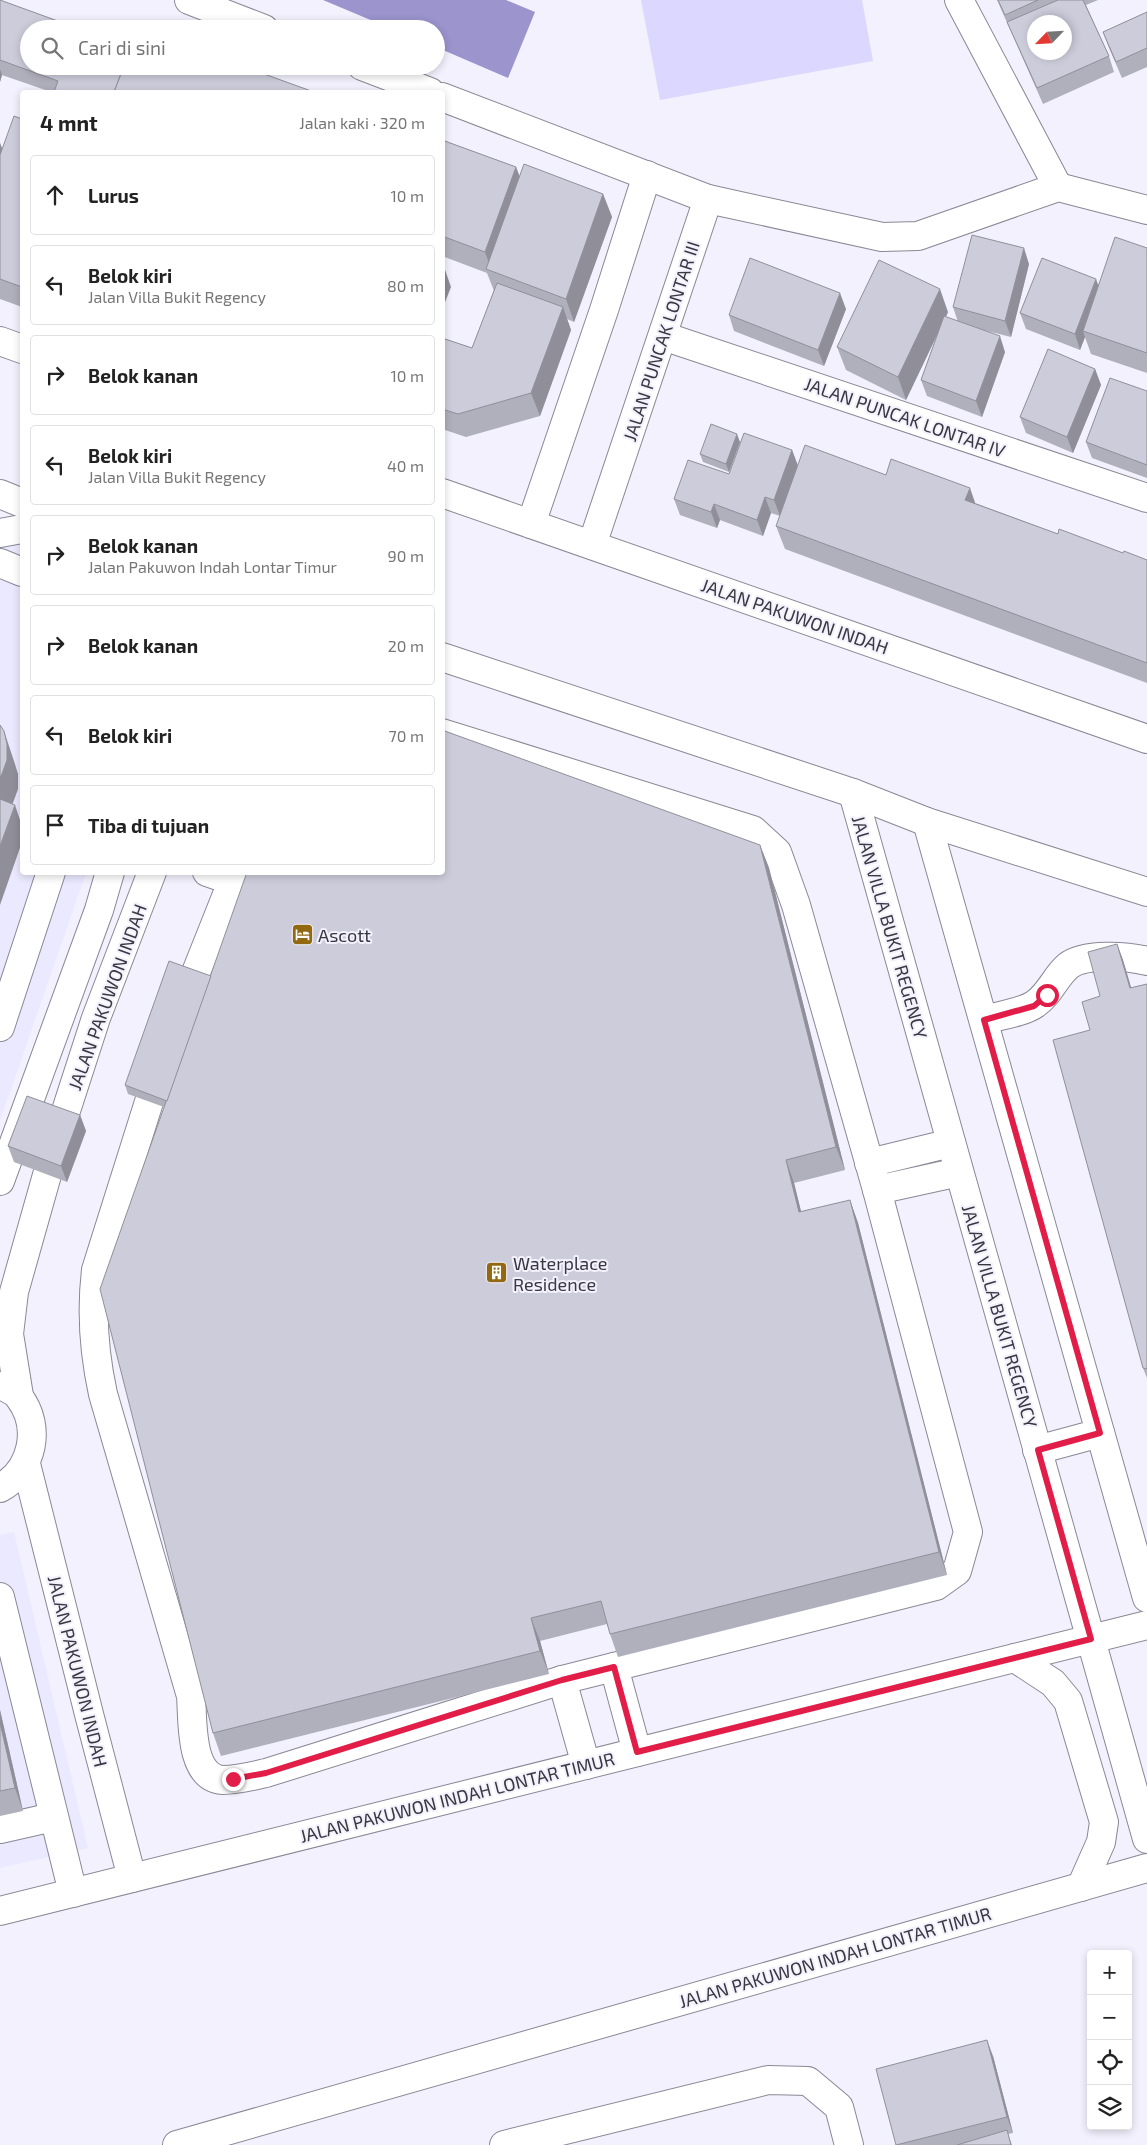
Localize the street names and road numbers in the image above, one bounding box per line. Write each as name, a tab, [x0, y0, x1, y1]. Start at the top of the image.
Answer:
street label: JALAN PUNCAK LONTAR III	[618, 238, 704, 444]
street label: JALAN PUNCAK LONTAR IV	[802, 372, 1008, 462]
street label: JALAN PAKUWON INDAH	[698, 574, 892, 658]
street label: JALAN VILLA BUKIT REGENCY	[848, 813, 933, 1042]
street label: JALAN PAKUWON INDAH	[63, 901, 151, 1093]
street label: JALAN VILLA BUKIT REGENCY	[958, 1202, 1043, 1431]
street label: JALAN PAKUWON INDAH	[44, 1573, 112, 1769]
street label: JALAN PAKUWON INDAH LONTAR TIMUR	[297, 1747, 617, 1847]
street label: JALAN PAKUWON INDAH LONTAR TIMUR	[676, 1902, 994, 2012]

